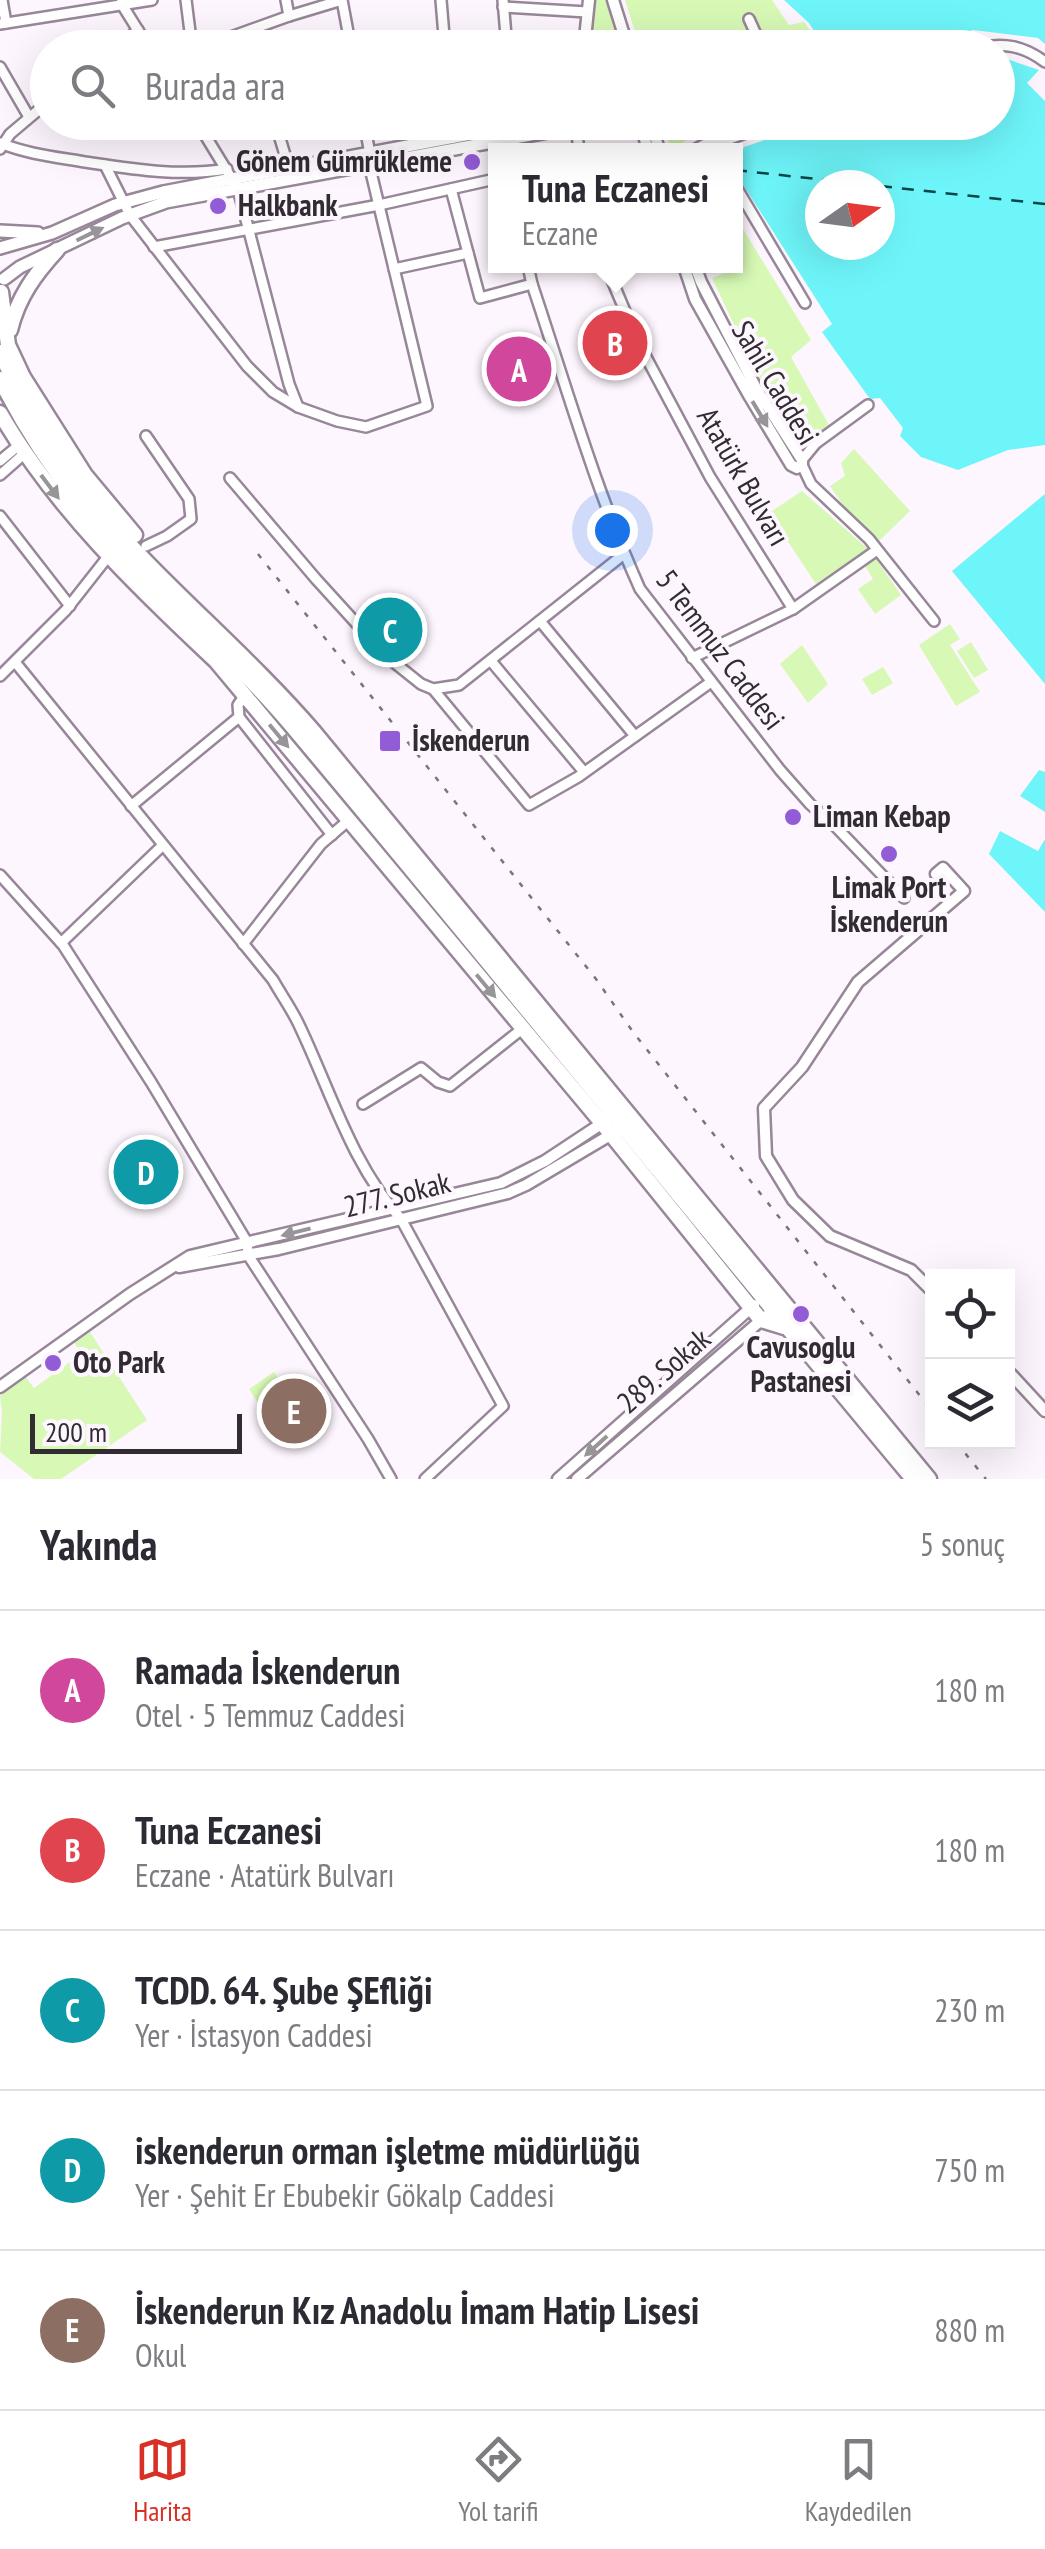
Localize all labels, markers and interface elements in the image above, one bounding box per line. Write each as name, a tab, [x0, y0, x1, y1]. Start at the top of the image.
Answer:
search box	[30, 30, 1015, 140]
icon: search	[65, 58, 120, 113]
text: Burada ara	[145, 61, 286, 110]
place label: Gönem Gümrükleme	[236, 141, 452, 180]
popup	[488, 143, 743, 273]
marker: Gönem Gümrükleme	[461, 151, 483, 173]
text: Tuna Eczanesi	[522, 163, 709, 212]
north arrow	[805, 170, 895, 260]
place label: Halkbank	[238, 185, 338, 224]
marker: Halkbank	[207, 195, 229, 217]
text: Eczane	[522, 212, 598, 254]
one-way arrow	[76, 226, 105, 243]
pin: B	[582, 306, 648, 380]
street label: Sahil Caddesi	[724, 313, 829, 452]
pin: A	[486, 332, 552, 406]
street label: Atatürk Bulvarı	[689, 400, 800, 552]
one-way arrow	[751, 400, 768, 428]
one-way arrow	[40, 474, 60, 500]
your location	[587, 505, 638, 556]
street label: 5 Temmuz Caddesi	[648, 561, 794, 737]
pin: C	[358, 592, 422, 668]
place label: İskenderun	[412, 720, 530, 759]
one-way arrow	[268, 723, 290, 748]
marker: İskenderun	[377, 728, 403, 754]
place label: Liman Kebap	[813, 796, 951, 835]
marker: Liman Kebap	[782, 806, 804, 828]
marker: Limak Port İskenderun	[878, 843, 900, 865]
place label: Limak Port İskenderun	[830, 867, 948, 940]
one-way arrow	[475, 974, 496, 999]
pin: D	[114, 1134, 178, 1210]
street label: 277. Sokak	[339, 1161, 454, 1226]
one-way arrow	[280, 1224, 311, 1240]
map controls	[925, 1269, 1015, 1449]
button: locate	[925, 1269, 1015, 1359]
marker: Cavusoglu Pastanesi	[790, 1303, 812, 1325]
street label: 289. Sokak	[608, 1318, 718, 1421]
place label: Cavusoglu Pastanesi	[746, 1327, 856, 1400]
place label: Oto Park	[73, 1342, 166, 1381]
marker: Oto Park	[42, 1352, 64, 1374]
button: layers	[925, 1359, 1015, 1449]
pin: E	[262, 1374, 326, 1448]
scale bar	[30, 1409, 242, 1454]
text: 200 m	[45, 1413, 107, 1450]
one-way arrow	[583, 1434, 608, 1456]
text: Yakında	[40, 1517, 157, 1572]
text: 5 sonuç	[920, 1523, 1005, 1565]
text: Ramada İskenderun	[135, 1645, 400, 1694]
text: A	[64, 1669, 81, 1711]
text: 180 m	[934, 1669, 1005, 1711]
text: Otel · 5 Temmuz Caddesi	[135, 1694, 406, 1736]
text: Tuna Eczanesi	[135, 1805, 322, 1854]
text: B	[65, 1829, 80, 1871]
text: 180 m	[934, 1829, 1005, 1871]
text: Eczane · Atatürk Bulvarı	[135, 1854, 394, 1896]
text: TCDD. 64. Şube ŞEfliği	[135, 1965, 433, 2014]
text: C	[65, 1989, 80, 2031]
text: 230 m	[934, 1989, 1005, 2031]
text: Yer · İstasyon Caddesi	[135, 2014, 373, 2056]
text: iskenderun orman işletme müdürlüğü	[135, 2125, 640, 2174]
text: D	[64, 2149, 81, 2191]
text: 750 m	[934, 2149, 1005, 2191]
text: Yer · Şehit Er Ebubekir Gökalp Caddesi	[135, 2174, 555, 2216]
text: İskenderun Kız Anadolu İmam Hatip Lisesi	[135, 2285, 699, 2334]
text: E	[66, 2309, 79, 2351]
text: 880 m	[934, 2309, 1005, 2351]
text: Okul	[135, 2334, 186, 2376]
tab: Harita	[133, 2432, 192, 2529]
tab: Yol tarifi	[458, 2432, 538, 2529]
tab: Kaydedilen	[805, 2432, 912, 2529]

